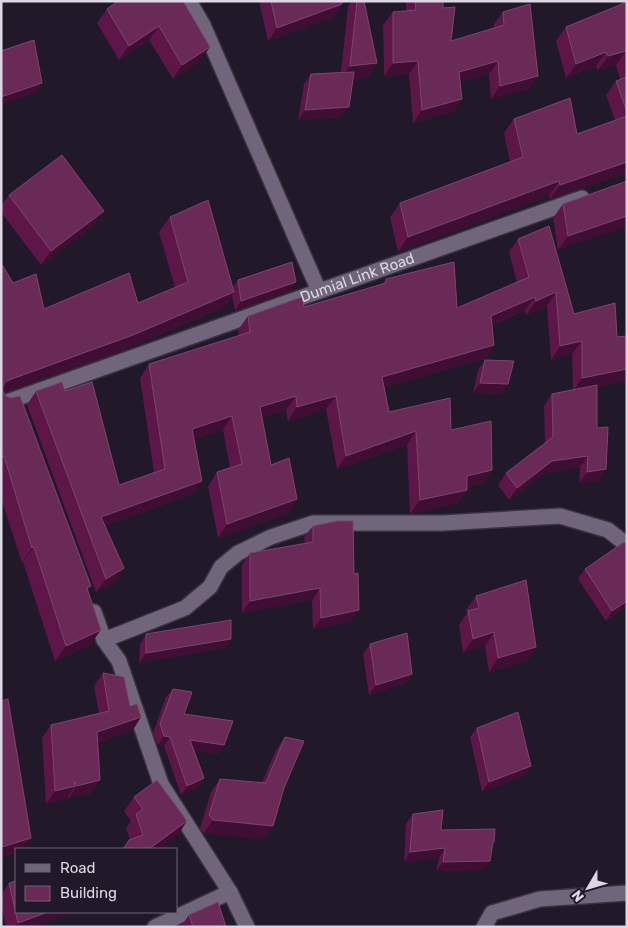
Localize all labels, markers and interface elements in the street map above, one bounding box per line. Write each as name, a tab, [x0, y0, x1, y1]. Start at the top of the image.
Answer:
street label: Dumial Link Road	[298, 249, 417, 306]
legend	[15, 848, 178, 913]
text: Road	[60, 859, 96, 877]
north arrow	[563, 863, 613, 913]
text: Building	[60, 884, 117, 902]
text: N	[568, 886, 588, 905]

